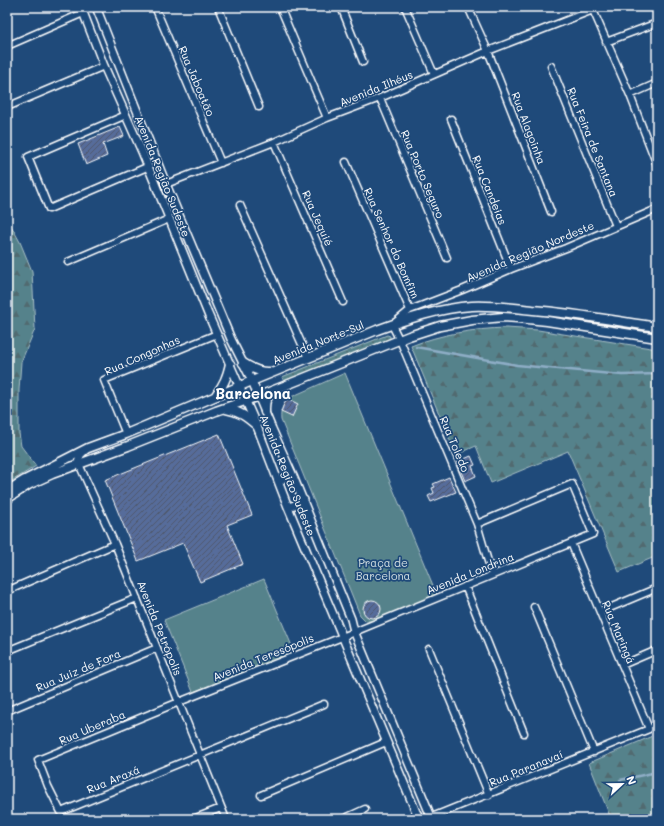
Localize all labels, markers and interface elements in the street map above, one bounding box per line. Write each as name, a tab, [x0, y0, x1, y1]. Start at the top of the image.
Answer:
street label: Rua Jaboatão	[175, 44, 219, 119]
street label: Avenida Ilhéus	[337, 66, 415, 110]
street label: Rua Feira de Santana	[564, 85, 622, 199]
street label: Rua Alagoinha	[508, 90, 550, 166]
street label: Avenida Região Sudeste	[132, 113, 194, 239]
street label: Rua Porto Seguro	[398, 128, 449, 221]
street label: Rua Candeias	[469, 153, 511, 227]
street label: Rua Senhor do Bomfim	[361, 185, 423, 301]
street label: Rua Jequié	[299, 188, 337, 248]
street label: Avenida Região Nordeste	[464, 217, 596, 285]
street label: Avenida Norte-Sul	[270, 317, 366, 367]
street label: Rua Congonhas	[102, 332, 182, 378]
district label: Barcelona	[215, 383, 291, 403]
street label: Avenida Região Sudeste	[257, 412, 319, 538]
street label: Rua Toledo	[437, 414, 474, 475]
street label: Avenida Londrina	[424, 549, 516, 597]
park label: Praça de Barcelona	[356, 555, 411, 583]
street label: Avenida Petrópolis	[134, 578, 186, 678]
street label: Rua Maringá	[599, 598, 639, 666]
street label: Avenida Teresópolis	[210, 630, 316, 684]
street label: Rua Juiz de Fora	[33, 645, 123, 695]
street label: Rua Uberaba	[56, 706, 128, 748]
street label: Rua Paranavaí	[487, 746, 565, 790]
street label: Rua Araxá	[84, 762, 142, 796]
north arrow	[602, 764, 642, 804]
text: N	[623, 773, 640, 787]

